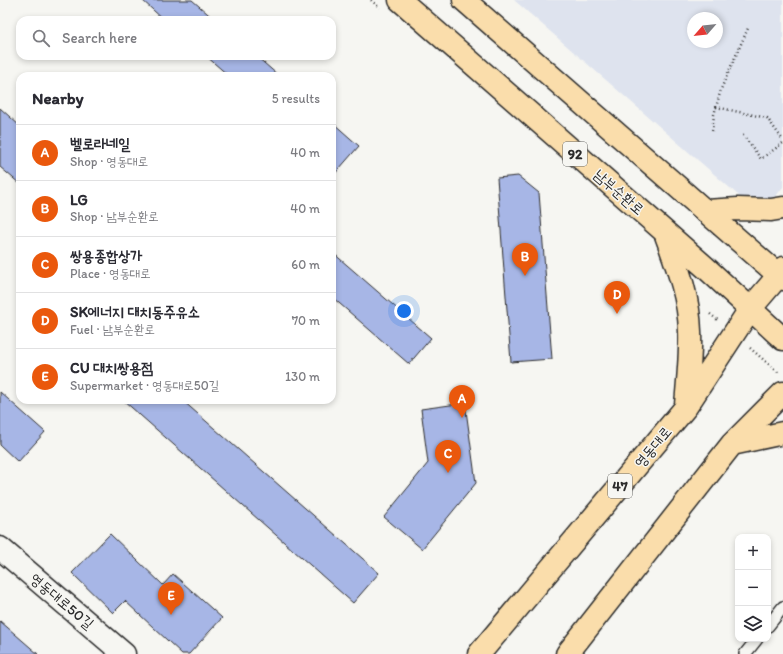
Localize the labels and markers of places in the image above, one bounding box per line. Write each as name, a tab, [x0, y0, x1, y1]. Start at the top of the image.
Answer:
pin: B	[512, 243, 538, 276]
pin: D	[604, 281, 630, 314]
pin: A	[449, 385, 475, 418]
pin: C	[435, 440, 461, 473]
pin: E	[158, 582, 184, 615]

